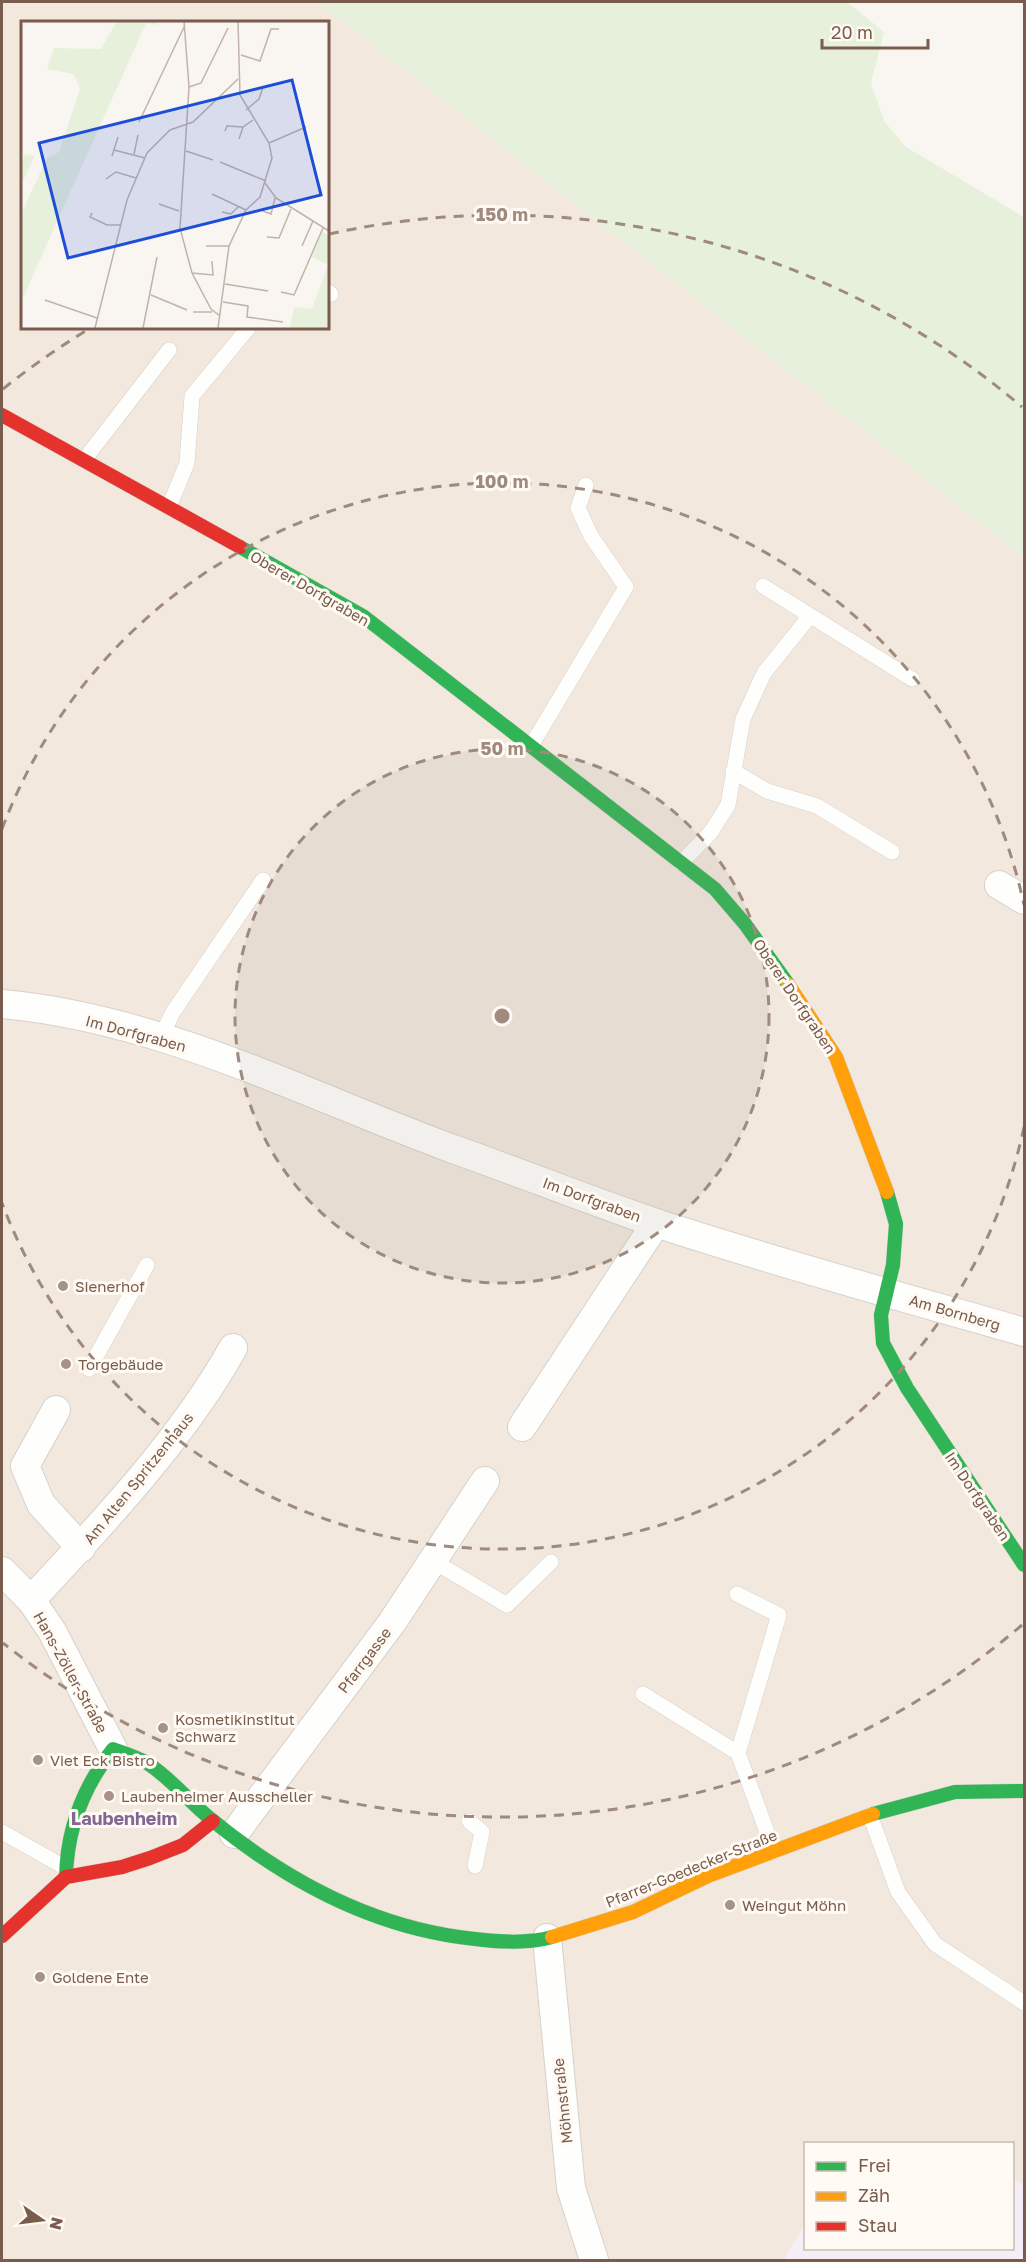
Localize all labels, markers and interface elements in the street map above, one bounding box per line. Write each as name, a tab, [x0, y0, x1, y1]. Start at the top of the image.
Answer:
scale bar	[822, 12, 928, 50]
inset map	[21, 21, 328, 328]
text: 20 m	[831, 21, 873, 43]
text: 150 m	[476, 203, 528, 225]
text: 100 m	[476, 470, 528, 492]
street label: Oberer Dorfgraben	[247, 547, 373, 629]
text: 50 m	[481, 737, 523, 759]
street label: Oberer Dorfgraben	[750, 935, 840, 1057]
centre of rings	[492, 1006, 512, 1026]
street label: Im Dorfgraben	[84, 1011, 188, 1055]
street label: Im Dorfgraben	[540, 1173, 644, 1225]
place label: Sienerhof	[75, 1277, 145, 1295]
marker: Sienerhof	[56, 1279, 70, 1293]
street label: Am Bornberg	[907, 1290, 1003, 1334]
place label: Torgebäude	[78, 1355, 164, 1373]
marker: Torgebäude	[59, 1357, 73, 1371]
street label: Am Alten Spritzenhaus	[79, 1408, 197, 1548]
street label: Im Dorfgraben	[942, 1448, 1014, 1544]
street label: Hans-Zöller-Straße	[30, 1608, 112, 1736]
street label: Pfarrgasse	[333, 1623, 395, 1696]
place label: Kosmetikinstitut Schwarz	[175, 1710, 295, 1745]
marker: Kosmetikinstitut Schwarz	[156, 1721, 170, 1735]
place label: Viet Eck Bistro	[50, 1751, 155, 1769]
marker: Viet Eck Bistro	[31, 1753, 45, 1767]
place label: Laubenheimer Ausscheller	[121, 1787, 313, 1805]
marker: Laubenheimer Ausscheller	[102, 1789, 116, 1803]
district label: Laubenheim	[71, 1807, 177, 1829]
street label: Pfarrer-Goedecker-Straße	[603, 1825, 780, 1911]
place label: Weingut Möhn	[742, 1896, 846, 1914]
marker: Weingut Möhn	[723, 1898, 737, 1912]
place label: Goldene Ente	[52, 1968, 149, 1986]
marker: Goldene Ente	[33, 1970, 47, 1984]
street label: Möhnstraße	[549, 2057, 575, 2145]
legend	[804, 2142, 1014, 2250]
text: Frei	[858, 2154, 891, 2176]
text: Zäh	[858, 2184, 890, 2206]
north arrow	[12, 2190, 72, 2250]
text: Stau	[858, 2214, 897, 2236]
text: N	[45, 2215, 68, 2232]

